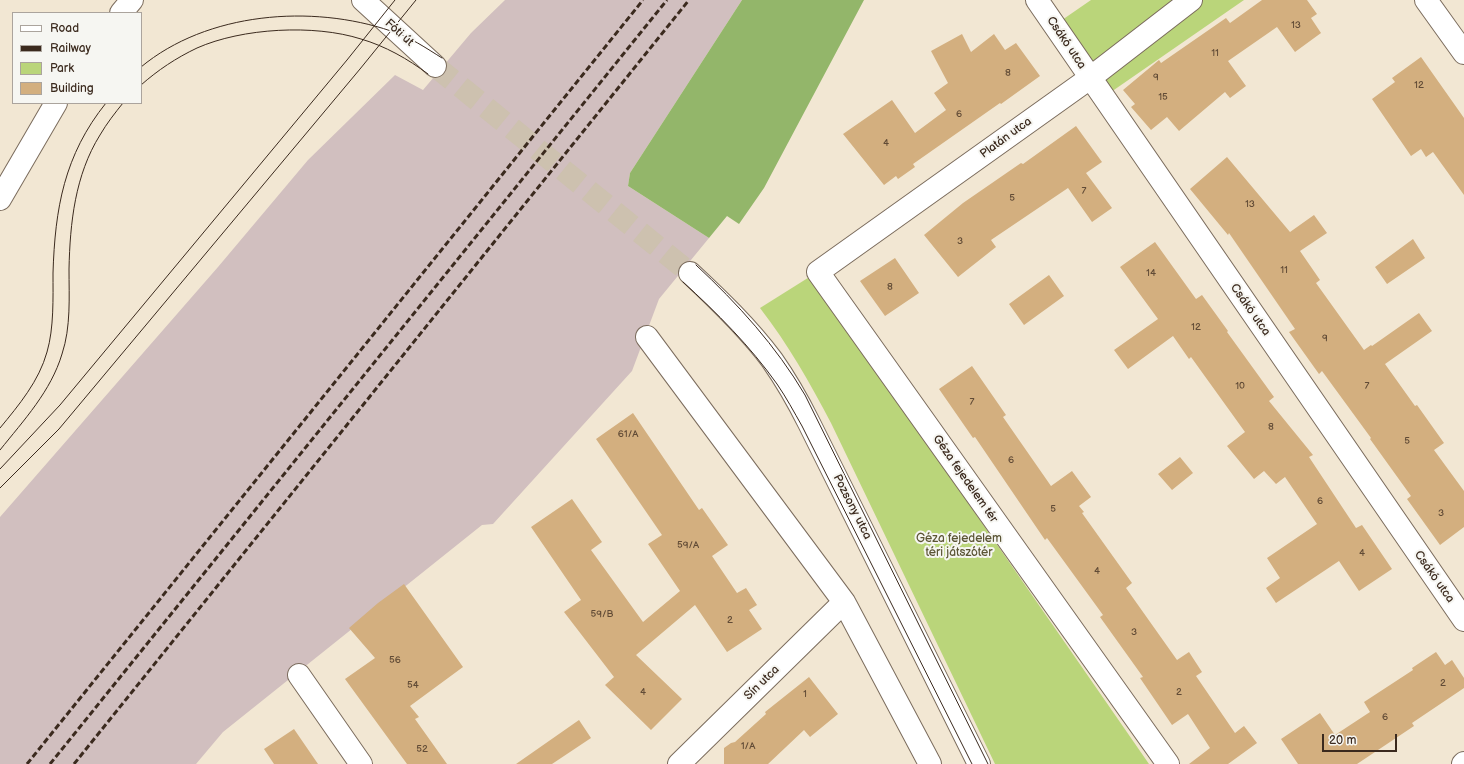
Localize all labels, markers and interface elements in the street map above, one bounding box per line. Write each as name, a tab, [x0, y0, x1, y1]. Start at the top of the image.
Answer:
legend	[12, 12, 142, 104]
street label: Csákó utca	[1043, 14, 1089, 72]
street label: Fóti út	[382, 16, 416, 50]
house number: 13	[1291, 19, 1301, 31]
text: Road	[50, 21, 79, 36]
text: Railway	[50, 41, 91, 56]
house number: 11	[1211, 47, 1219, 59]
text: Park	[50, 61, 74, 76]
house number: 8	[1005, 67, 1011, 79]
house number: 9	[1153, 71, 1159, 83]
house number: 12	[1414, 79, 1424, 91]
text: Building	[50, 81, 94, 96]
house number: 15	[1158, 91, 1168, 103]
house number: 6	[956, 108, 962, 120]
street label: Platán utca	[977, 114, 1035, 162]
house number: 4	[883, 137, 889, 149]
house number: 7	[1082, 185, 1086, 197]
house number: 5	[1009, 192, 1015, 204]
house number: 13	[1245, 198, 1255, 210]
house number: 3	[957, 235, 963, 247]
house number: 11	[1280, 264, 1288, 276]
house number: 14	[1146, 267, 1156, 279]
house number: 8	[887, 281, 893, 293]
street label: Csákó utca	[1227, 281, 1273, 339]
house number: 12	[1191, 321, 1201, 333]
house number: 9	[1322, 332, 1328, 344]
house number: 10	[1235, 380, 1245, 392]
house number: 7	[1365, 380, 1369, 392]
house number: 7	[970, 396, 974, 408]
house number: 8	[1268, 421, 1274, 433]
house number: 61/A	[618, 428, 638, 440]
street label: Géza fejedelem tér	[929, 432, 1001, 526]
house number: 5	[1404, 435, 1410, 447]
house number: 6	[1008, 454, 1014, 466]
street label: Pozsony utca	[829, 472, 875, 542]
house number: 6	[1317, 495, 1323, 507]
house number: 5	[1050, 503, 1056, 515]
house number: 3	[1438, 507, 1444, 519]
park label: Géza fejedelem téri játszótér	[916, 532, 1002, 560]
house number: 59/A	[677, 539, 699, 551]
house number: 4	[1359, 547, 1365, 559]
street label: Csákó utca	[1411, 548, 1457, 606]
house number: 4	[1094, 565, 1100, 577]
house number: 59/B	[591, 608, 613, 620]
house number: 2	[727, 614, 733, 626]
house number: 3	[1131, 626, 1137, 638]
house number: 56	[389, 654, 401, 666]
street label: Sín utca	[741, 663, 783, 703]
house number: 2	[1440, 677, 1446, 689]
house number: 54	[407, 679, 419, 691]
house number: 4	[640, 686, 646, 698]
house number: 2	[1176, 686, 1182, 698]
house number: 1	[803, 688, 807, 700]
house number: 6	[1382, 711, 1388, 723]
scale bar	[1324, 726, 1399, 752]
text: 20 m	[1329, 733, 1356, 748]
house number: 1/A	[741, 740, 755, 752]
house number: 52	[416, 743, 428, 755]

